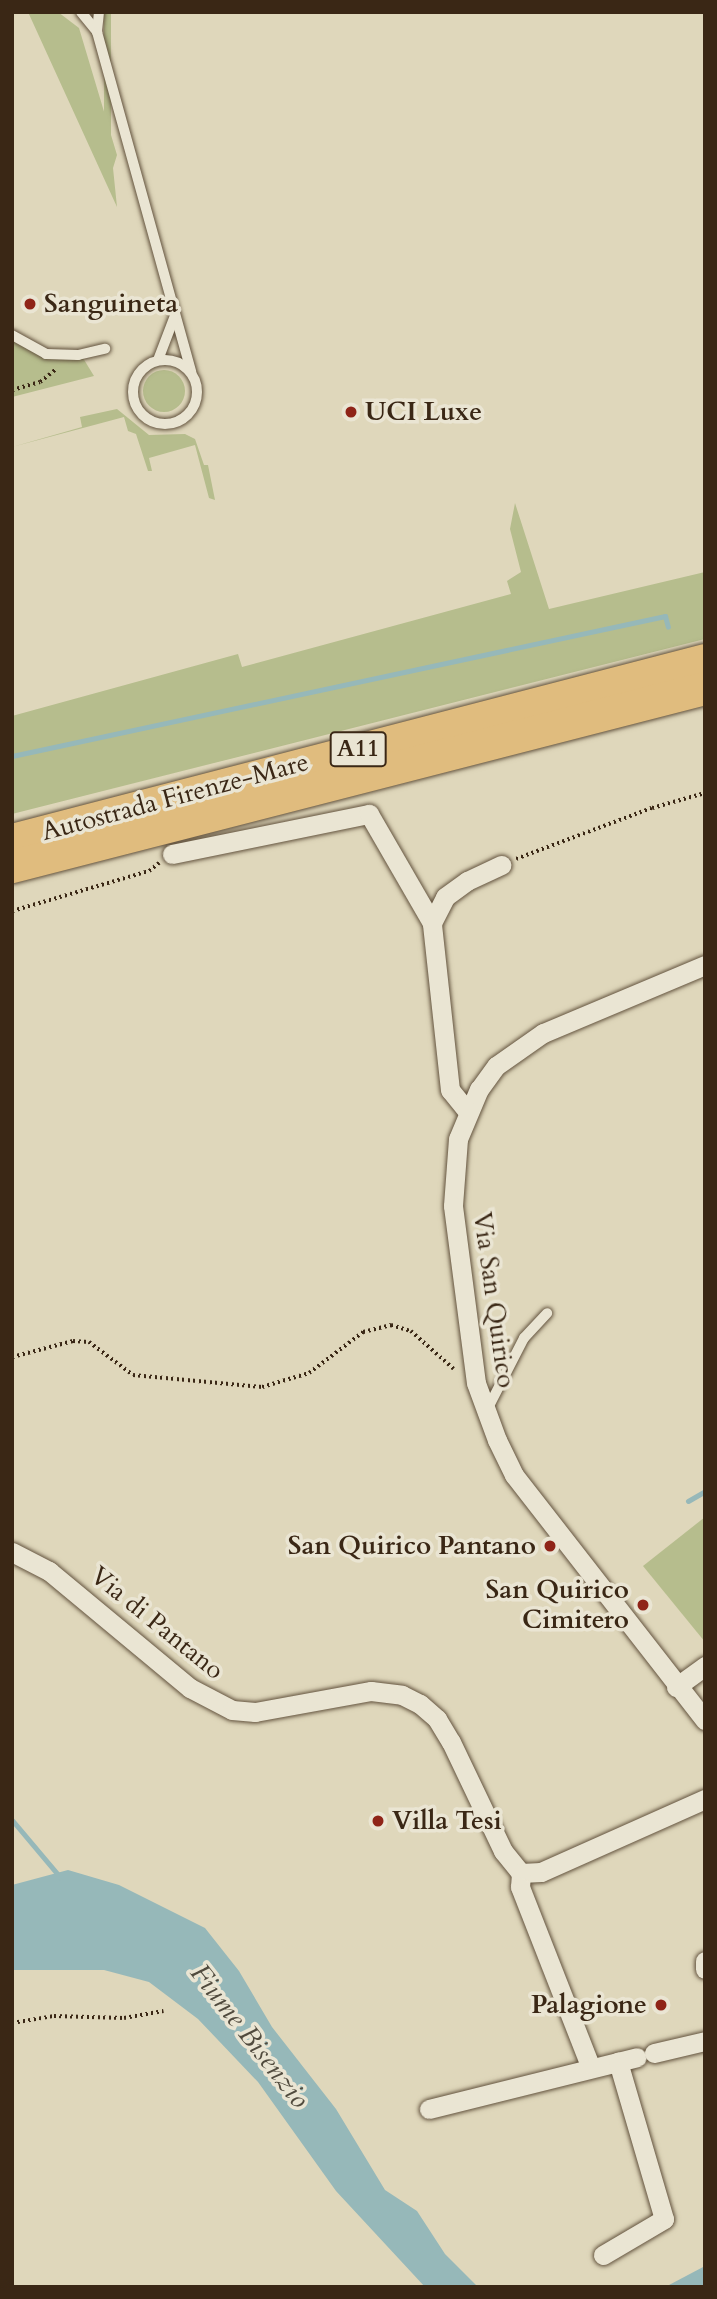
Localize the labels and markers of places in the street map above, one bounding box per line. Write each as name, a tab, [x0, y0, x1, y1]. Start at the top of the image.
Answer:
place label: Sanguineta	[44, 288, 178, 320]
marker: Sanguineta	[22, 296, 38, 312]
place label: UCI Luxe	[365, 396, 482, 428]
marker: UCI Luxe	[343, 404, 359, 420]
place label: San Quirico Pantano	[288, 1530, 536, 1562]
marker: San Quirico Pantano	[542, 1538, 558, 1554]
place label: San Quirico Cimitero	[485, 1574, 629, 1636]
marker: San Quirico Cimitero	[635, 1597, 651, 1613]
place label: Villa Tesi	[392, 1805, 502, 1837]
marker: Villa Tesi	[370, 1813, 386, 1829]
place label: Palagione	[531, 1989, 647, 2021]
marker: Palagione	[653, 1997, 669, 2013]

